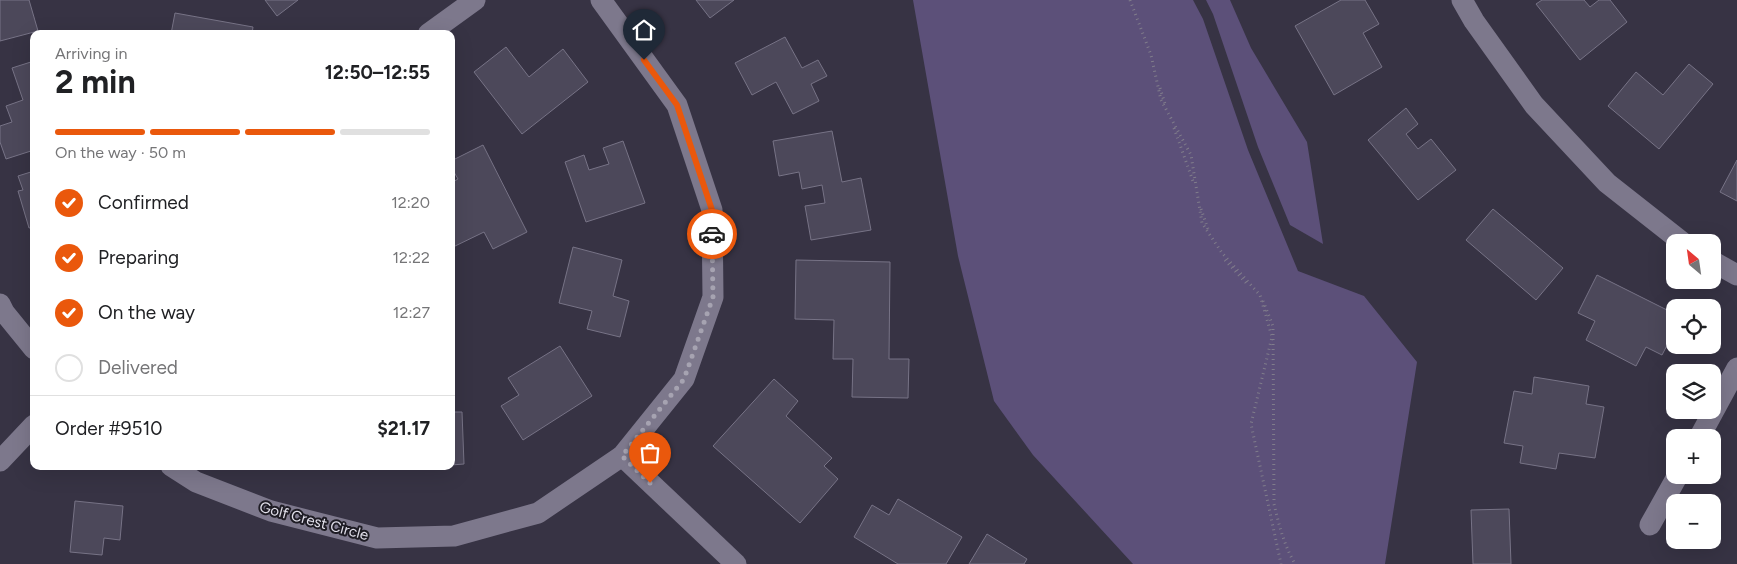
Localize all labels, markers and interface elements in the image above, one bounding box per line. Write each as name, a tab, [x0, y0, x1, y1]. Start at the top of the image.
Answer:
pin	[623, 9, 665, 60]
icon: home	[630, 16, 658, 44]
text: Arriving in	[55, 44, 127, 63]
text: 12:50–12:55	[325, 61, 430, 84]
text: 2 min	[55, 63, 136, 101]
text: On the way · 50 m	[55, 143, 186, 162]
icon: check	[55, 189, 83, 217]
text: Confirmed	[98, 191, 189, 214]
text: 12:20	[391, 193, 430, 212]
courier	[687, 209, 737, 259]
icon: car	[698, 220, 726, 248]
north arrow	[1666, 234, 1721, 289]
map controls	[1666, 234, 1721, 549]
icon: check	[55, 244, 83, 272]
text: Preparing	[98, 246, 179, 269]
text: 12:22	[393, 248, 430, 267]
icon: check	[55, 299, 83, 327]
button: locate	[1666, 299, 1721, 354]
text: On the way	[98, 301, 195, 324]
text: 12:27	[393, 303, 430, 322]
text: Delivered	[98, 356, 178, 379]
button: layers	[1666, 364, 1721, 419]
text: Order #9510	[55, 417, 162, 440]
text: $21.17	[377, 417, 430, 440]
button: +	[1666, 429, 1721, 484]
pin	[629, 432, 671, 483]
icon: bag	[636, 439, 664, 467]
button: −	[1666, 494, 1721, 549]
street label: Golf Crest Circle	[258, 498, 370, 544]

